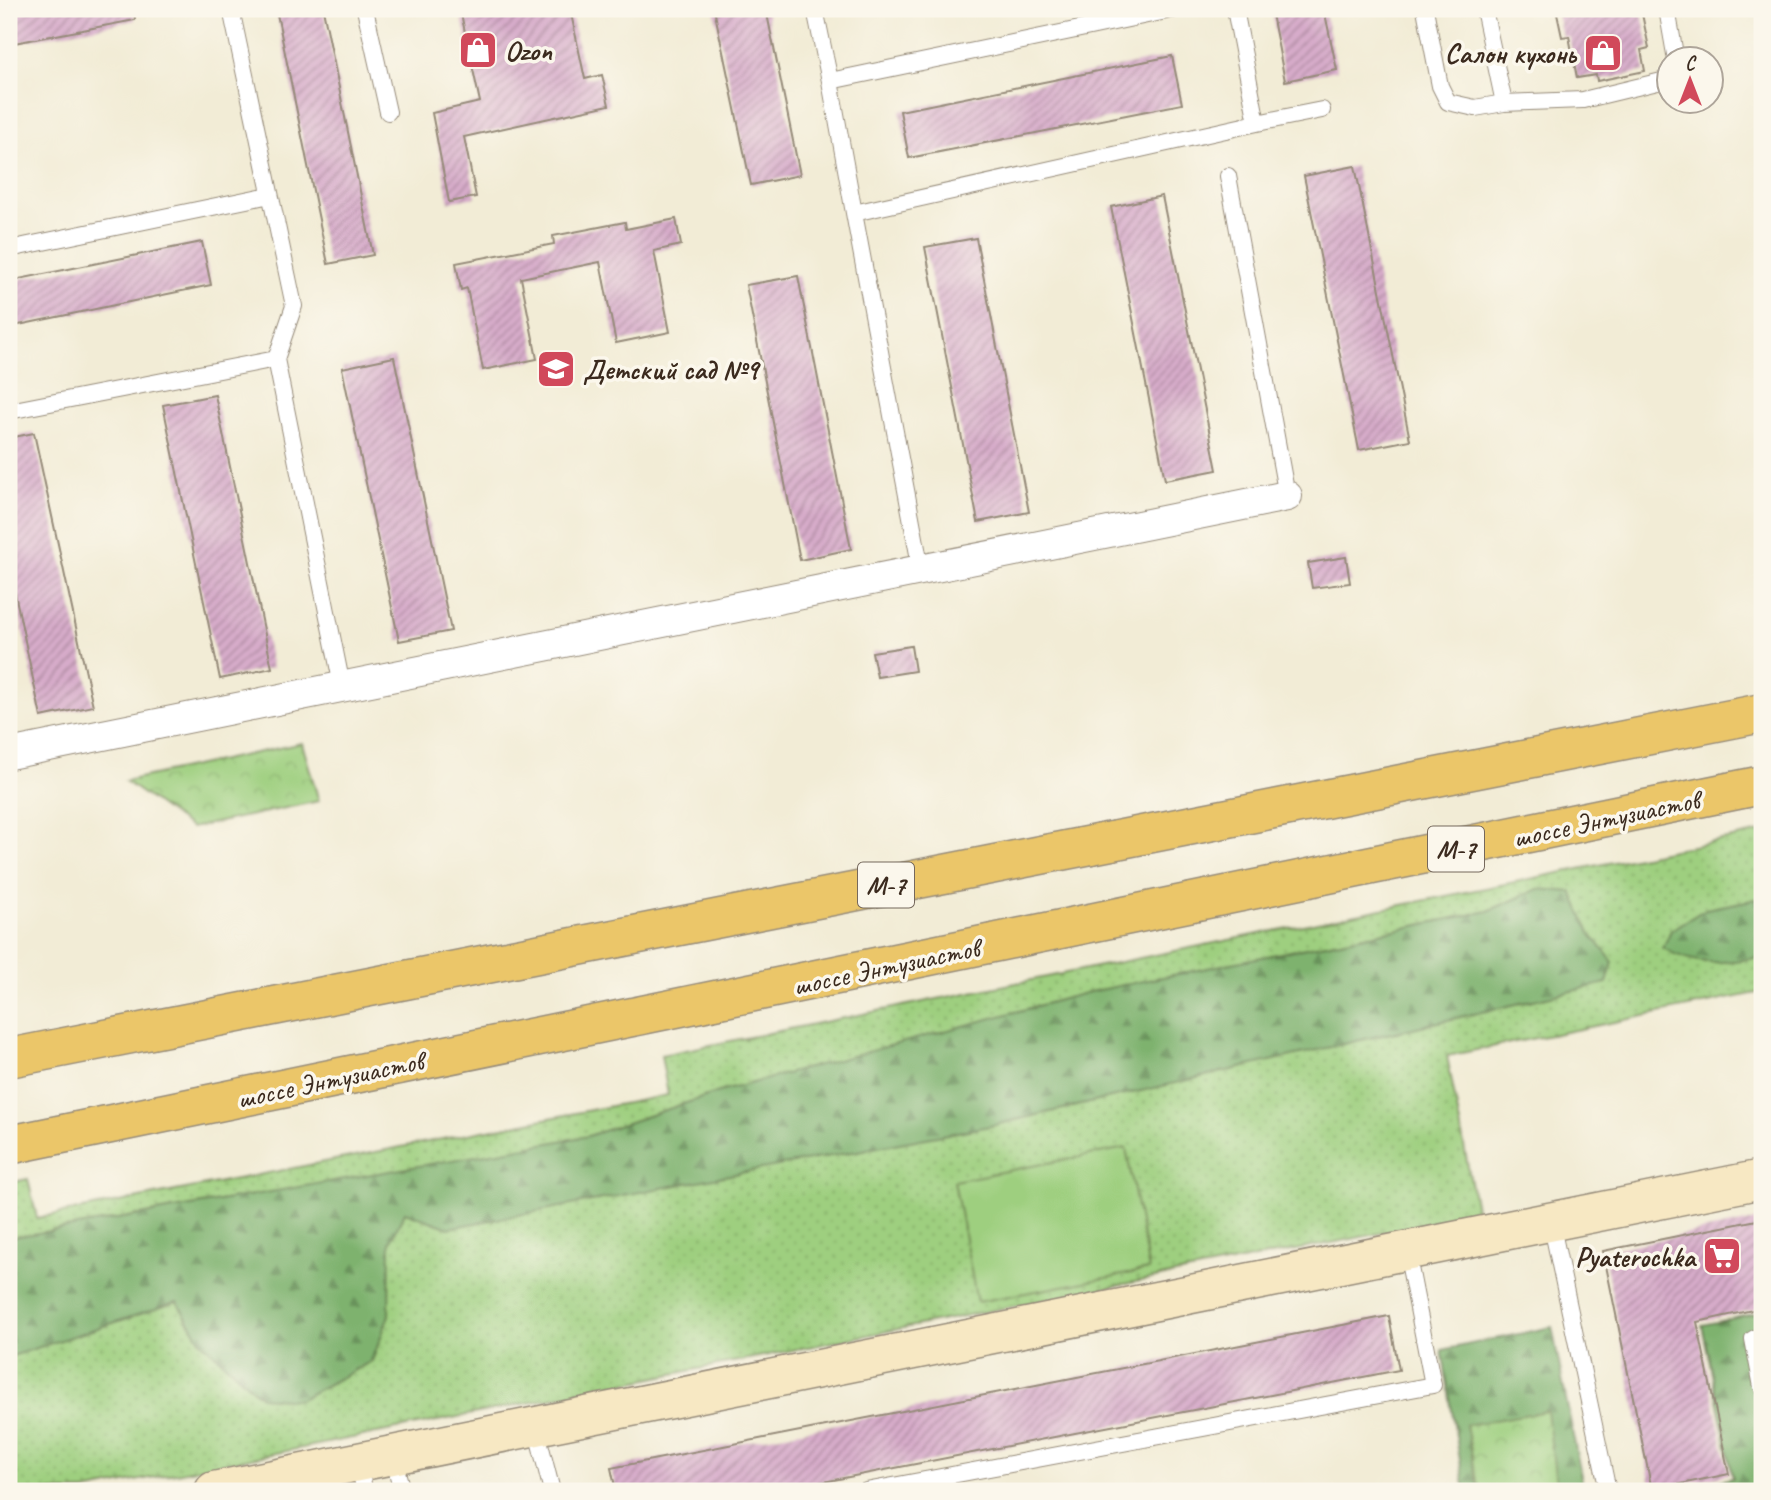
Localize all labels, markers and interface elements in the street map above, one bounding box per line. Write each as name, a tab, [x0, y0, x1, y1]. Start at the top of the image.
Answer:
shop icon: Ozon	[457, 29, 499, 71]
shop icon: Салон кухонь	[1582, 32, 1624, 74]
place label: Ozon	[505, 33, 553, 68]
place label: Салон кухонь	[1445, 36, 1578, 71]
north arrow	[1656, 46, 1726, 116]
text: С	[1685, 52, 1697, 76]
school or university icon: Детский сад №9	[535, 348, 577, 390]
place label: Детский сад №9	[583, 352, 762, 387]
street label: шоссе Энтузиастов	[1510, 781, 1708, 855]
road number: М-7	[1428, 827, 1484, 872]
road number: М-7	[858, 862, 914, 908]
street label: шоссе Энтузиастов	[790, 929, 988, 1003]
street label: шоссе Энтузиастов	[234, 1042, 432, 1116]
supermarket icon: Pyaterochka	[1701, 1235, 1743, 1277]
place label: Pyaterochka	[1575, 1239, 1698, 1274]

